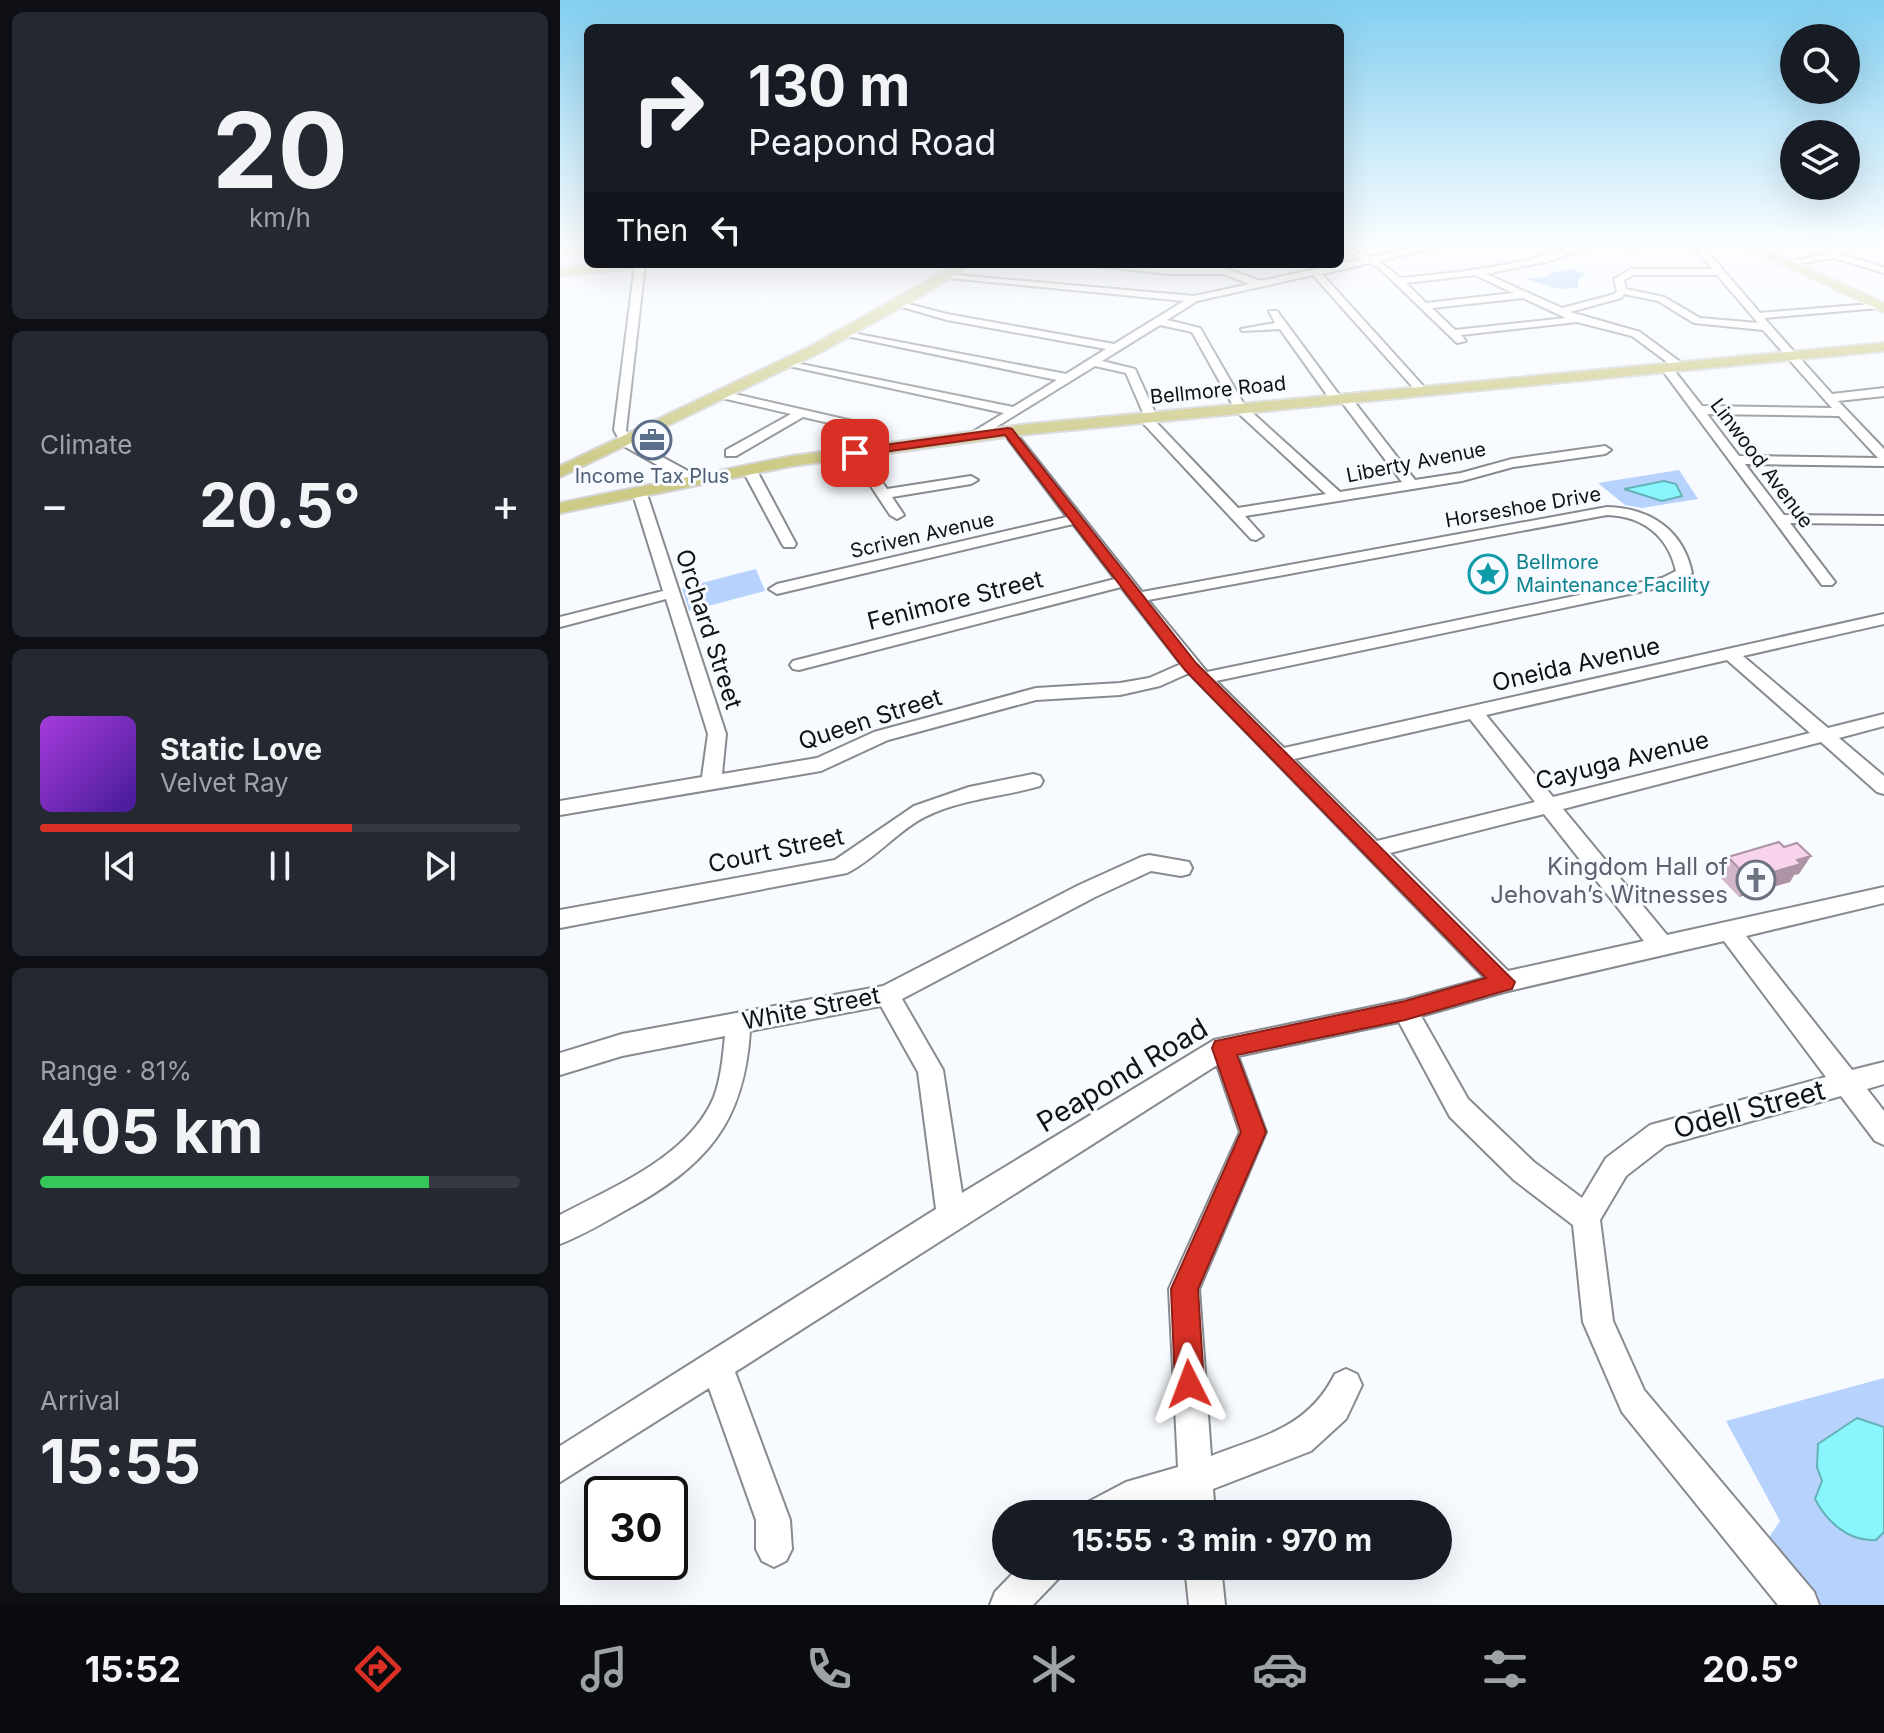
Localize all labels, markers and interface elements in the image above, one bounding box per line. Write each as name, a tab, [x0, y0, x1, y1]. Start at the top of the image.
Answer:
map controls	[1780, 24, 1860, 200]
button: search	[1780, 24, 1860, 104]
text: 130 m	[748, 52, 910, 120]
icon: right	[616, 56, 720, 160]
text: 20	[212, 87, 348, 213]
text: Peapond Road	[748, 120, 996, 164]
button: layers	[1780, 120, 1860, 200]
text: km/h	[249, 202, 311, 233]
icon: left	[704, 208, 748, 252]
text: Then	[616, 212, 688, 248]
street label: Bellmore Road	[1149, 371, 1287, 409]
street label: Linwood Avenue	[1705, 393, 1819, 533]
office icon: Income Tax Plus	[631, 419, 673, 461]
pin	[821, 419, 889, 487]
text: Climate	[40, 429, 132, 460]
icon: arrive	[833, 431, 877, 475]
street label: Liberty Avenue	[1344, 437, 1488, 487]
place label: Income Tax Plus	[575, 464, 729, 488]
text: 20.5°	[199, 469, 361, 541]
text: −	[40, 478, 69, 532]
text: +	[491, 478, 520, 532]
street label: Horseshoe Drive	[1443, 481, 1603, 533]
street label: Scriven Avenue	[848, 507, 996, 563]
street label: Orchard Street	[670, 545, 749, 713]
place label: Bellmore Maintenance Facility	[1516, 550, 1710, 597]
place icon: Bellmore Maintenance Facility	[1467, 553, 1509, 595]
street label: Fenimore Street	[864, 564, 1046, 636]
street label: Oneida Avenue	[1489, 631, 1663, 697]
street label: Queen Street	[795, 682, 946, 756]
street label: Cayuga Avenue	[1532, 724, 1712, 796]
text: Static Love	[160, 731, 322, 767]
text: Velvet Ray	[160, 767, 289, 798]
street label: Court Street	[706, 821, 847, 879]
icon: previous	[98, 844, 142, 888]
icon: pause	[258, 844, 302, 888]
icon: next	[418, 844, 462, 888]
place label: Kingdom Hall of Jehovah’s Witnesses	[1490, 852, 1728, 909]
church icon: Kingdom Hall of Jehovah’s Witnesses	[1735, 859, 1777, 901]
street label: White Street	[740, 980, 882, 1036]
street label: Peapond Road	[1030, 1011, 1214, 1139]
text: Range · 81%	[40, 1055, 192, 1086]
street label: Odell Street	[1670, 1072, 1828, 1146]
text: 405 km	[40, 1095, 263, 1167]
position arrow	[1147, 1342, 1231, 1426]
text: Arrival	[40, 1385, 120, 1416]
text: 15:55	[40, 1425, 201, 1497]
speed limit sign: 30	[584, 1476, 688, 1580]
text: 15:55 · 3 min · 970 m	[1072, 1522, 1372, 1558]
icon: directions	[350, 1641, 406, 1697]
icon: music	[576, 1641, 632, 1697]
icon: phone	[801, 1641, 857, 1697]
icon: climate	[1026, 1641, 1082, 1697]
icon: car	[1252, 1641, 1308, 1697]
icon: filters	[1477, 1641, 1533, 1697]
text: 15:52	[85, 1647, 181, 1691]
text: 20.5°	[1702, 1647, 1799, 1691]

